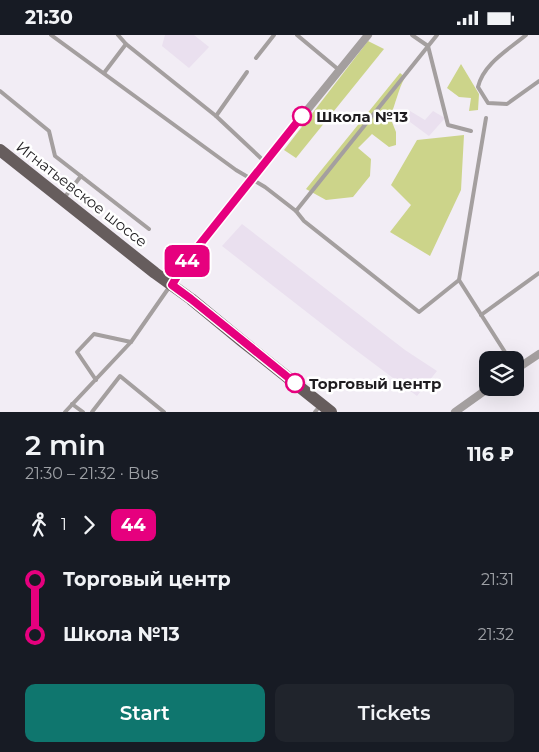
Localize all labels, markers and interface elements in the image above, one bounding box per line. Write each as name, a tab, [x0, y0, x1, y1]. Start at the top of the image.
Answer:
text: 21:30	[25, 6, 73, 29]
marker: Школа №13	[292, 106, 312, 126]
place label: Школа №13	[316, 107, 408, 126]
street label: Игнатьевское шоссе	[13, 137, 151, 251]
line badge: 44	[164, 245, 210, 277]
text: 44	[175, 250, 199, 272]
map controls	[479, 351, 524, 396]
button: layers	[479, 351, 524, 396]
marker: Торговый центр	[285, 373, 305, 393]
place label: Торговый центр	[309, 374, 441, 393]
text: 2 min	[25, 428, 106, 462]
text: 116 ₽	[467, 443, 514, 466]
text: 21:30 – 21:32 · Bus	[25, 464, 159, 483]
icon: walk	[25, 511, 53, 539]
icon: forward	[75, 511, 103, 539]
text: 44	[121, 514, 146, 536]
text: 1	[61, 515, 67, 534]
text: Торговый центр	[63, 568, 231, 591]
text: 21:31	[481, 570, 514, 589]
text: Школа №13	[63, 623, 180, 646]
text: 21:32	[478, 625, 514, 644]
button: Start	[25, 684, 265, 742]
button: Tickets	[275, 684, 514, 742]

